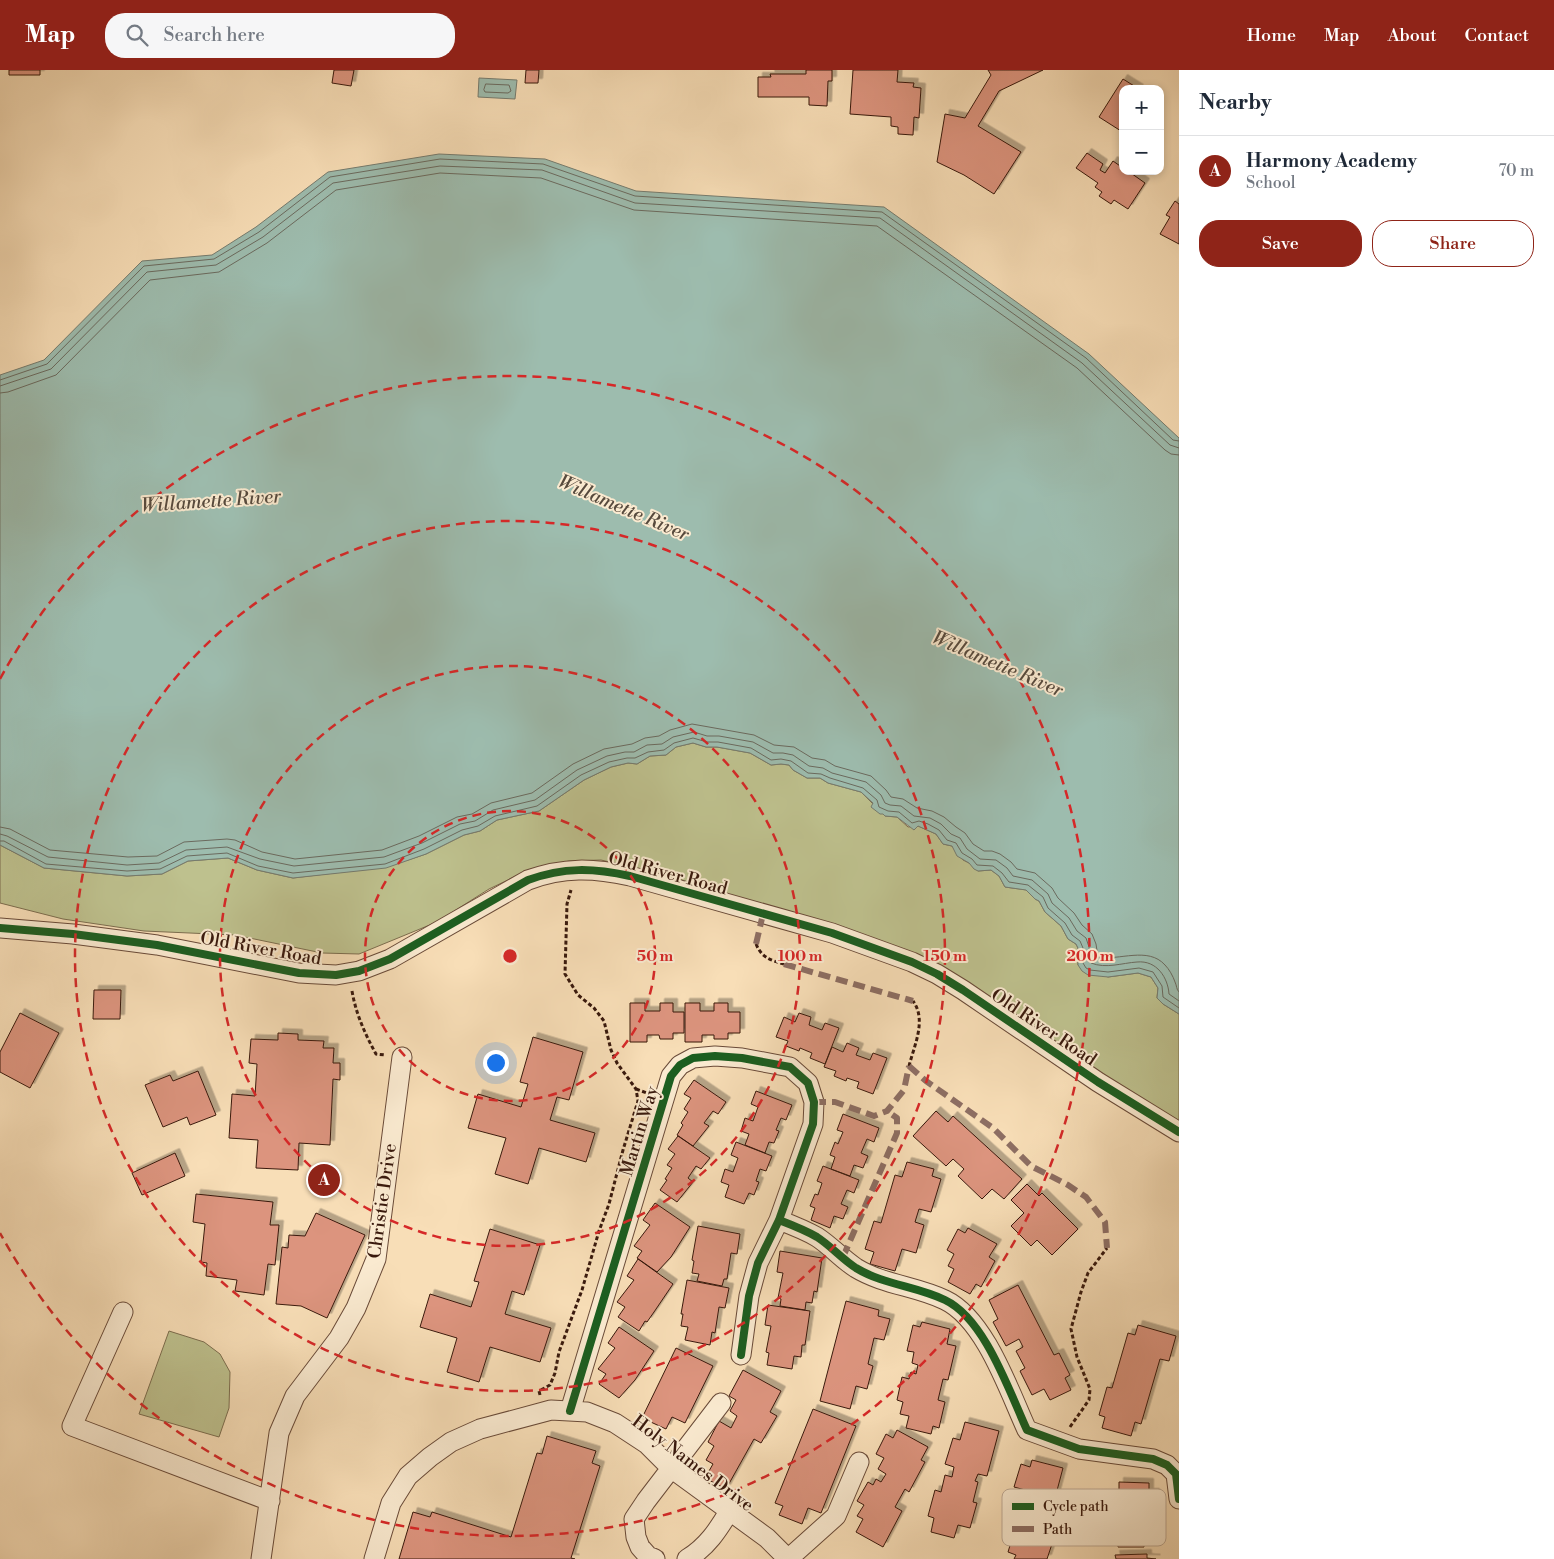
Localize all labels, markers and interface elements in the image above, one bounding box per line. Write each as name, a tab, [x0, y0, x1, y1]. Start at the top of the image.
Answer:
search box	[105, 13, 455, 58]
text: Map	[25, 20, 75, 50]
icon: search	[123, 21, 151, 49]
text: Search here	[163, 23, 265, 47]
text: Home	[1247, 24, 1296, 47]
text: Map	[1324, 24, 1360, 47]
text: About	[1388, 24, 1437, 47]
text: Contact	[1465, 24, 1529, 47]
map controls	[1119, 85, 1164, 175]
button: +	[1119, 85, 1164, 130]
text: Nearby	[1199, 90, 1272, 116]
button: −	[1119, 130, 1164, 175]
text: Harmony Academy	[1246, 149, 1417, 173]
text: A	[1209, 161, 1221, 181]
text: 70 m	[1498, 161, 1534, 181]
text: School	[1246, 173, 1295, 193]
button: Save	[1199, 220, 1362, 267]
button: Share	[1372, 220, 1534, 267]
water label: Willamette River	[554, 469, 694, 547]
water label: Willamette River	[140, 484, 283, 518]
water label: Willamette River	[928, 625, 1068, 703]
street label: Old River Road	[606, 846, 731, 901]
street label: Old River Road	[198, 927, 324, 971]
centre of rings	[501, 947, 519, 965]
text: 50 m	[637, 947, 673, 966]
text: 100 m	[778, 947, 823, 966]
text: 150 m	[923, 947, 967, 966]
text: 200 m	[1066, 947, 1114, 966]
street label: Old River Road	[986, 984, 1102, 1072]
your location	[483, 1050, 509, 1076]
street label: Martin Way	[615, 1083, 664, 1179]
street label: Christie Drive	[363, 1142, 402, 1260]
pin: A	[308, 1161, 340, 1199]
street label: Holy Names Drive	[627, 1410, 758, 1517]
legend	[1002, 1489, 1166, 1546]
text: Cycle path	[1043, 1498, 1109, 1516]
text: Path	[1043, 1521, 1073, 1539]

